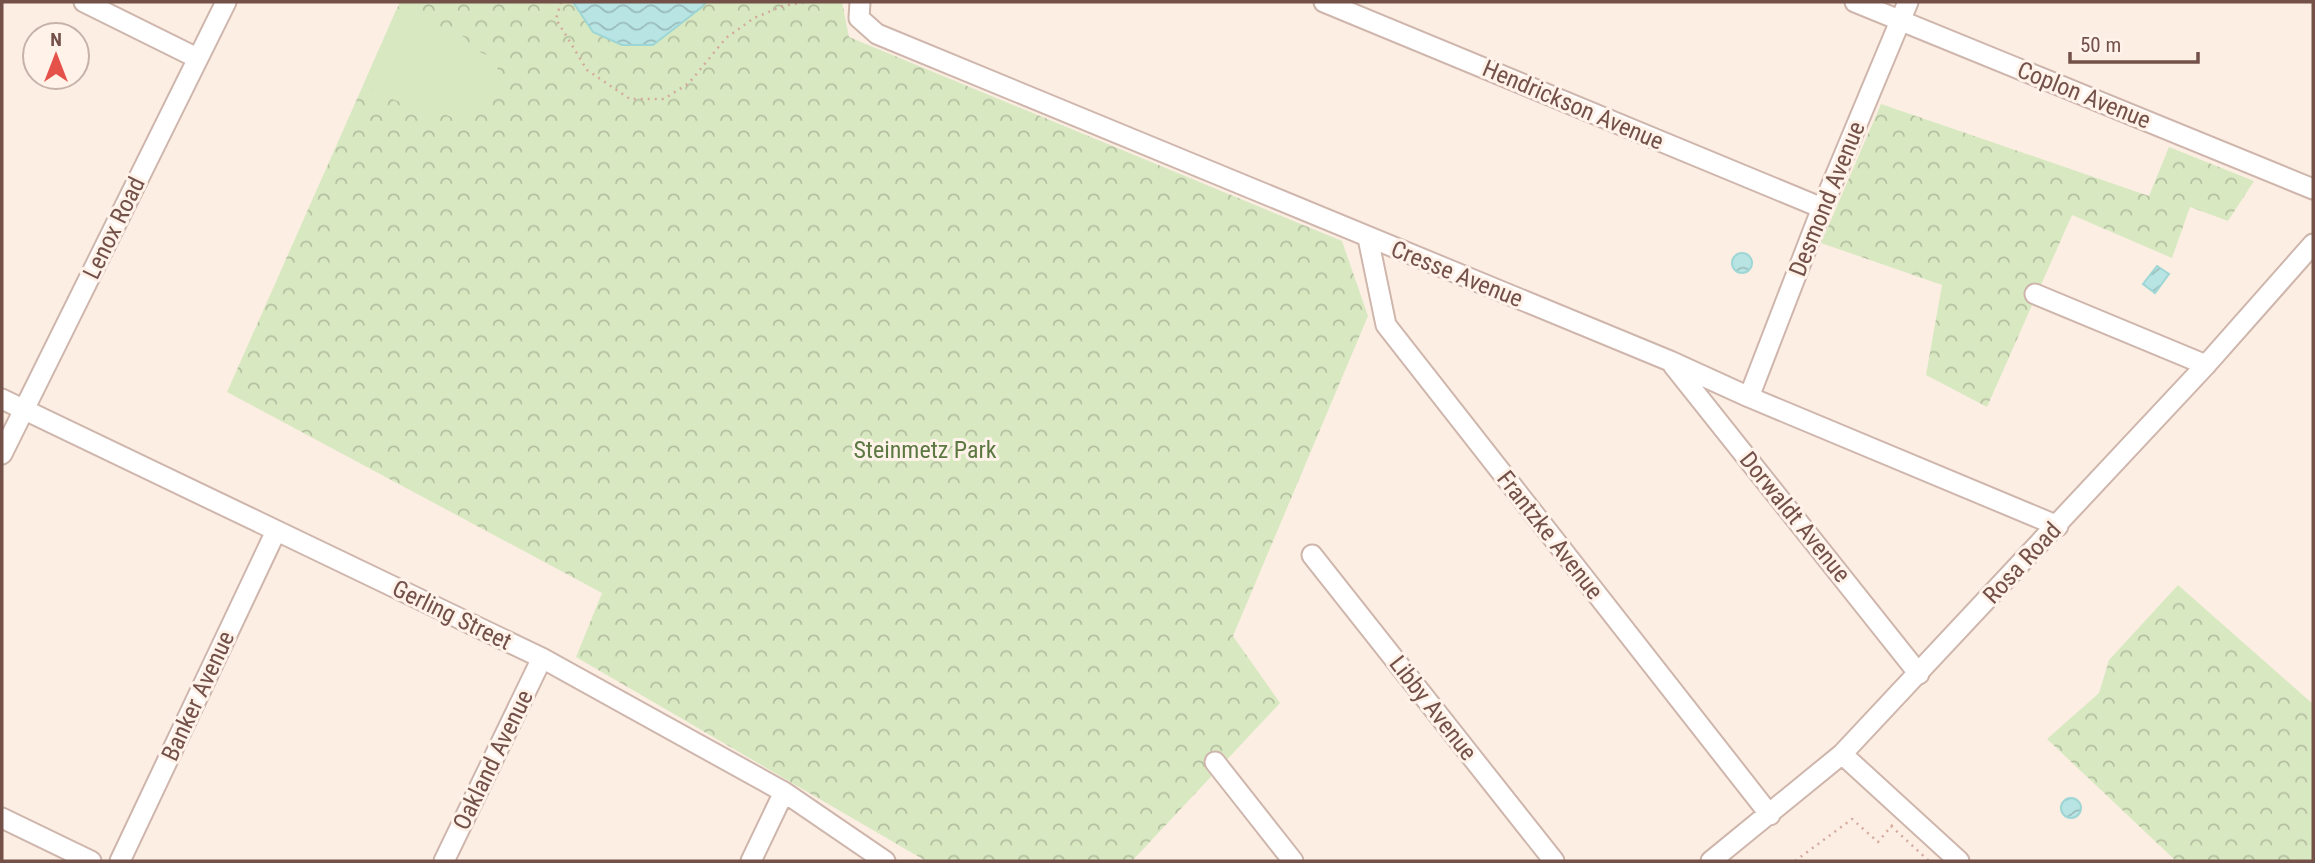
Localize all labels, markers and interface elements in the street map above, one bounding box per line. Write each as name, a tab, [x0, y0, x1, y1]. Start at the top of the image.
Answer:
north arrow	[21, 21, 91, 91]
scale bar	[2070, 21, 2198, 65]
text: N	[50, 28, 62, 51]
text: 50 m	[2080, 33, 2121, 57]
street label: Hendrickson Avenue	[1478, 54, 1668, 156]
street label: Coplon Avenue	[2013, 56, 2155, 134]
street label: Desmond Avenue	[1783, 118, 1871, 280]
street label: Lenox Road	[77, 172, 151, 284]
street label: Cresse Avenue	[1387, 235, 1527, 313]
park label: Steinmetz Park	[853, 436, 997, 464]
street label: Dorwaldt Avenue	[1734, 446, 1856, 588]
street label: Frantzke Avenue	[1491, 465, 1609, 605]
street label: Rosa Road	[1977, 517, 2067, 609]
street label: Gerling Street	[388, 574, 516, 656]
street label: Banker Avenue	[156, 627, 240, 765]
street label: Libby Avenue	[1383, 650, 1483, 766]
street label: Oakland Avenue	[447, 686, 539, 834]

